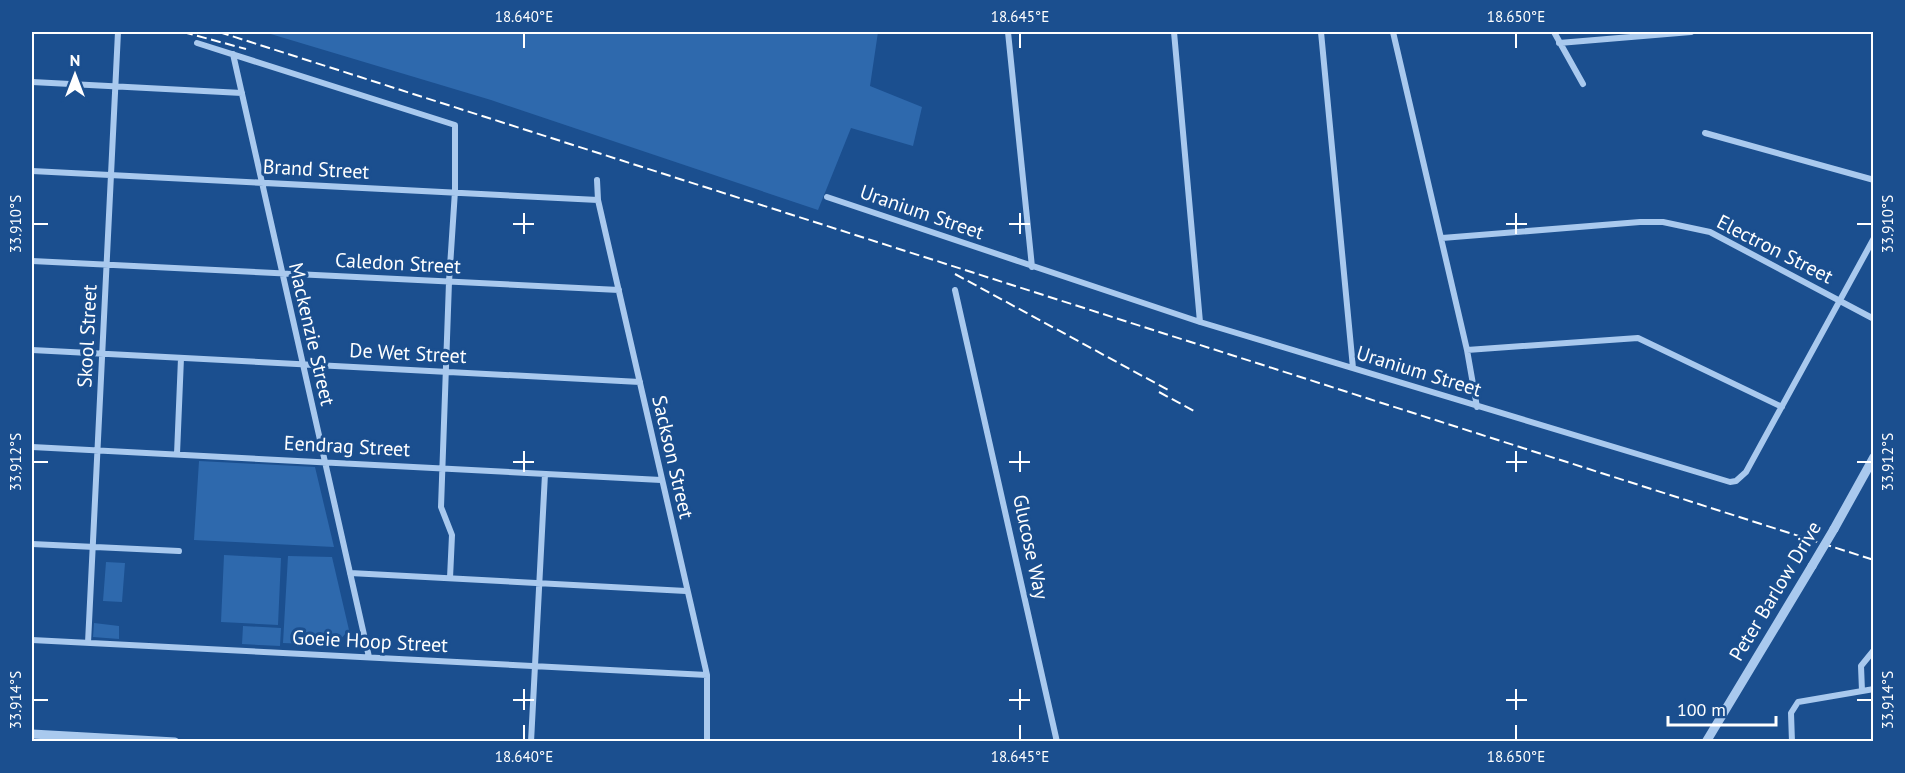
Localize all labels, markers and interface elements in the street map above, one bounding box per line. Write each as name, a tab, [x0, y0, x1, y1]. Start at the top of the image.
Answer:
text: 18.640°E	[495, 7, 553, 26]
text: 18.645°E	[991, 7, 1049, 26]
text: 18.650°E	[1487, 7, 1545, 26]
north arrow	[45, 45, 105, 105]
text: N	[70, 50, 80, 70]
street label: Brand Street	[262, 153, 370, 185]
street label: Uranium Street	[857, 179, 988, 245]
text: 33.910°S	[6, 195, 25, 253]
text: 33.910°S	[1878, 195, 1897, 253]
street label: Electron Street	[1712, 209, 1838, 290]
street label: Caledon Street	[334, 247, 462, 279]
street label: Mackenzie Street	[283, 260, 341, 408]
street label: Skool Street	[71, 283, 103, 388]
street label: De Wet Street	[349, 337, 467, 369]
street label: Uranium Street	[1353, 340, 1485, 402]
street label: Sackson Street	[646, 393, 700, 521]
street label: Eendrag Street	[283, 430, 411, 462]
text: 33.912°S	[6, 433, 25, 491]
text: 33.912°S	[1878, 433, 1897, 491]
street label: Glucose Way	[1007, 492, 1055, 603]
street label: Peter Barlow Drive	[1723, 516, 1827, 666]
street label: Goeie Hoop Street	[291, 624, 449, 658]
text: 33.914°S	[6, 671, 25, 729]
text: 33.914°S	[1878, 671, 1897, 729]
scale bar	[1668, 689, 1776, 727]
text: 100 m	[1677, 698, 1726, 721]
text: 18.640°E	[495, 747, 553, 766]
text: 18.645°E	[991, 747, 1049, 766]
text: 18.650°E	[1487, 747, 1545, 766]

